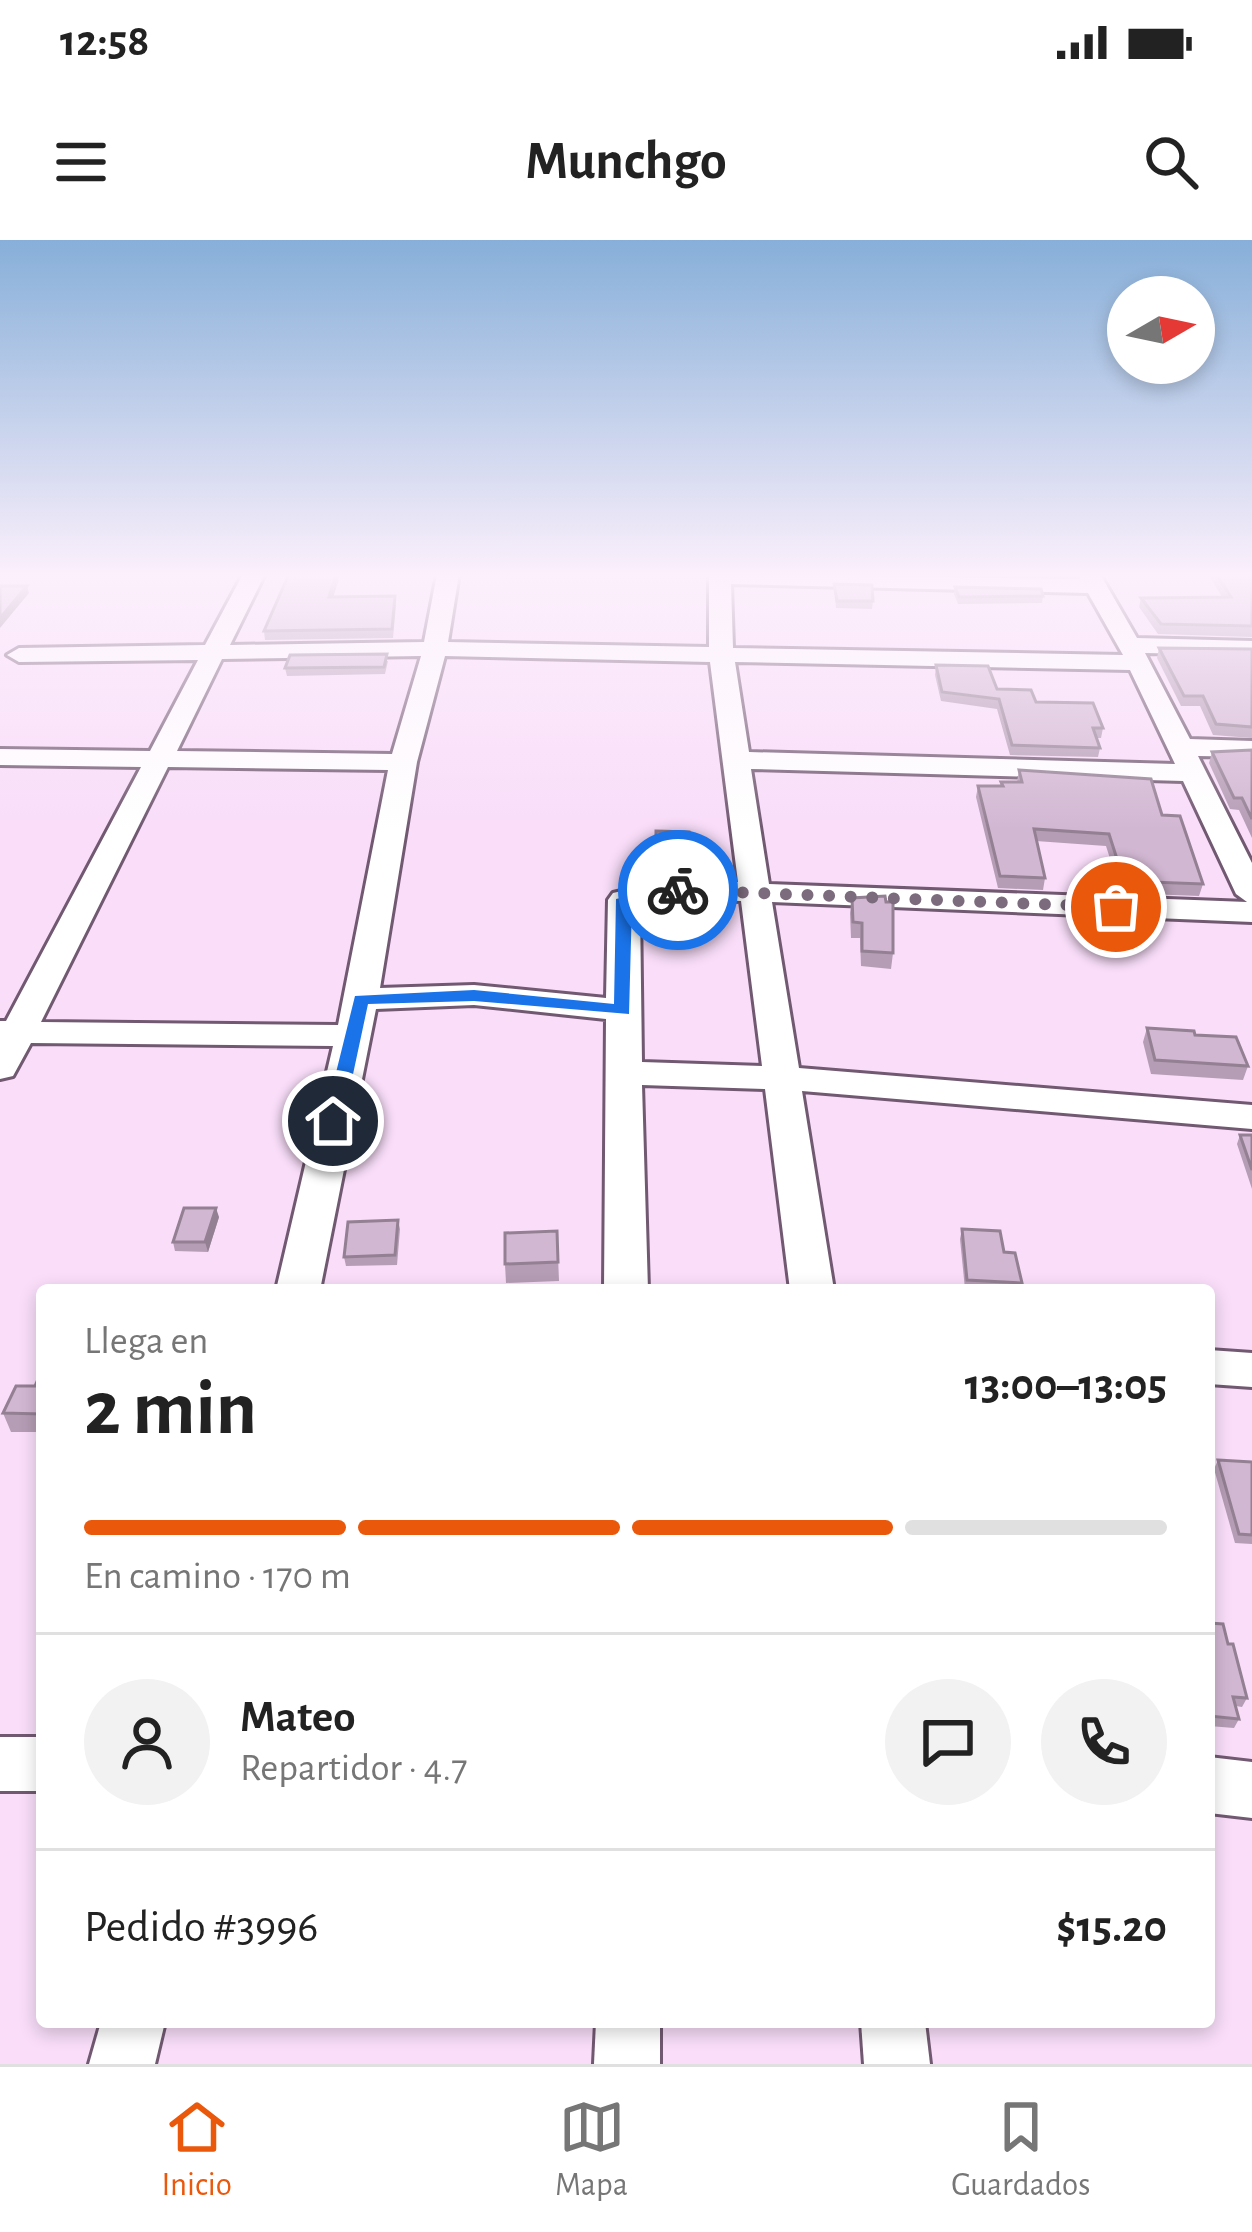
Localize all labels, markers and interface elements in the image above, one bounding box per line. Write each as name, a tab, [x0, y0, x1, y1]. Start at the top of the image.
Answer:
text: 12:58	[60, 19, 149, 64]
icon: menu	[48, 129, 114, 195]
icon: search	[1138, 129, 1204, 195]
text: Munchgo	[525, 135, 727, 189]
north arrow	[1107, 276, 1215, 384]
map controls	[1107, 276, 1215, 384]
courier	[618, 830, 738, 950]
pin	[1065, 856, 1167, 958]
icon: bike	[645, 857, 711, 923]
icon: bag	[1083, 874, 1149, 940]
pin	[282, 1070, 384, 1172]
icon: home	[300, 1088, 366, 1154]
text: Llega en	[84, 1322, 209, 1361]
text: 13:00–13:05	[965, 1363, 1167, 1408]
text: 2 min	[84, 1371, 257, 1449]
text: En camino · 170 m	[84, 1557, 351, 1596]
button: person	[84, 1679, 210, 1805]
button: chat	[885, 1679, 1011, 1805]
button: phone	[1041, 1679, 1167, 1805]
text: Mateo	[240, 1695, 355, 1740]
text: Repartidor · 4.7	[240, 1749, 468, 1788]
text: Pedido #3996	[84, 1905, 319, 1950]
text: $15.20	[1056, 1905, 1167, 1950]
tab: Inicio	[162, 2094, 232, 2206]
tab: Mapa	[555, 2094, 628, 2206]
tab: Guardados	[951, 2094, 1090, 2206]

